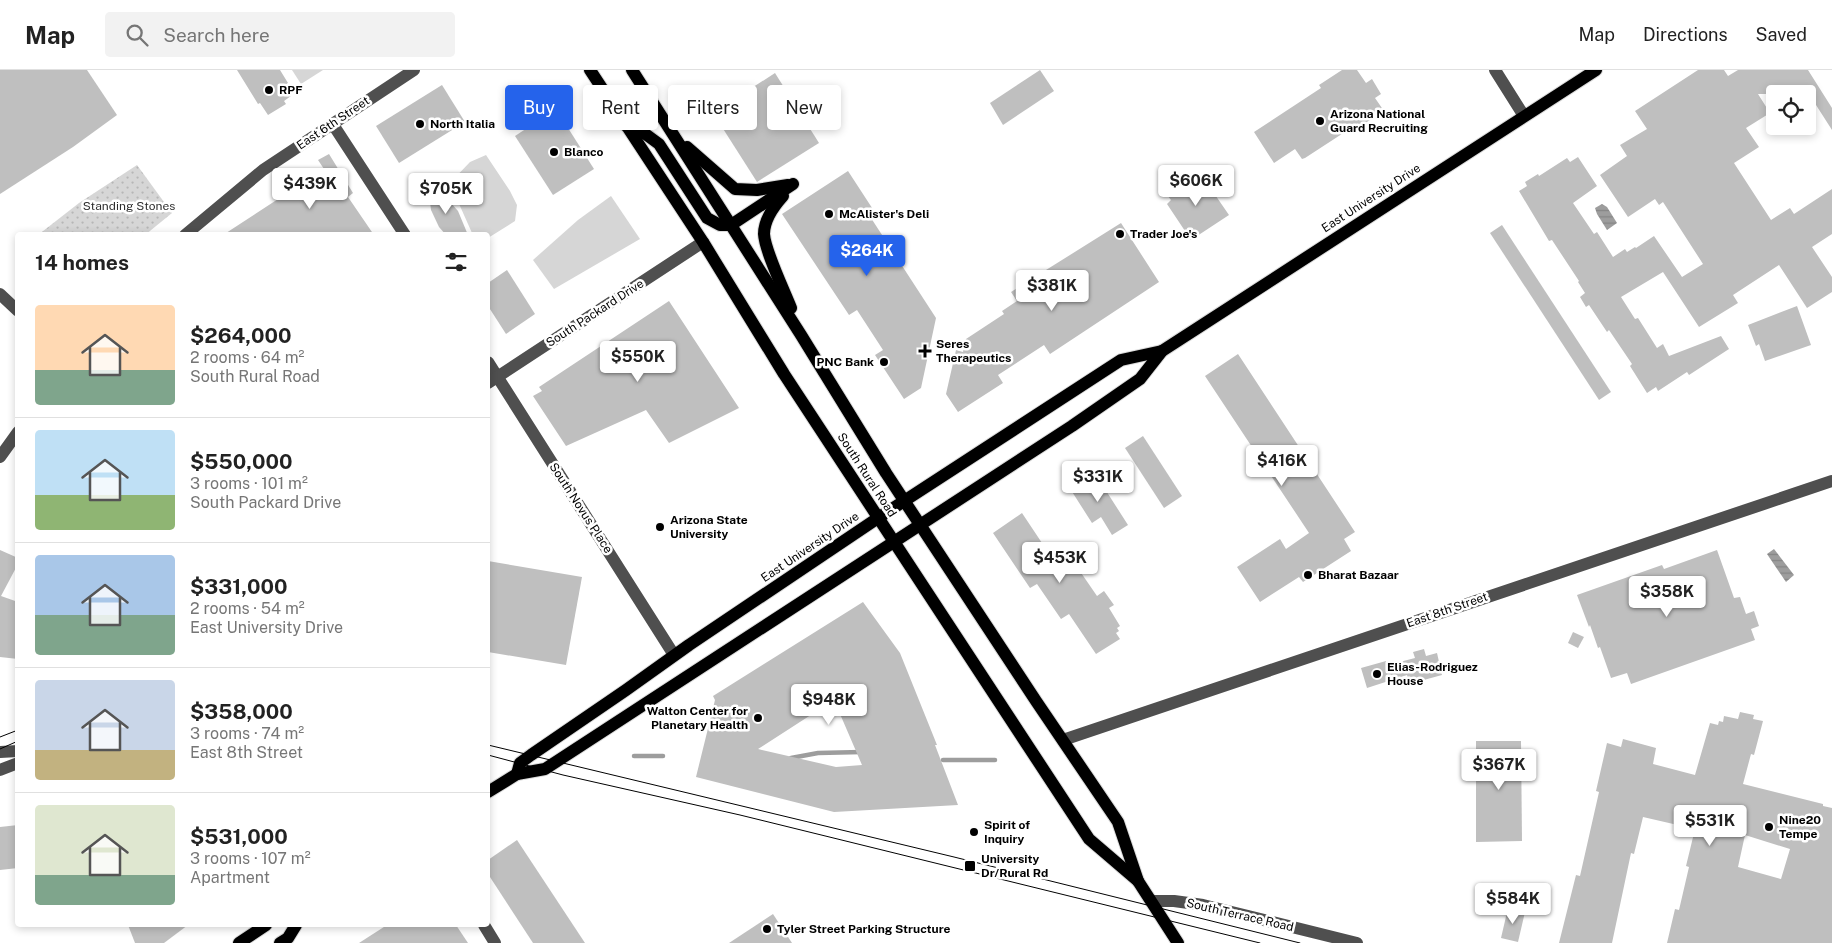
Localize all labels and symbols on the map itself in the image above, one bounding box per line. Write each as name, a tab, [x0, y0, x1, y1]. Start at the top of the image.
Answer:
place label: RPF	[279, 83, 303, 97]
marker: RPF	[263, 84, 275, 96]
street label: East 6th Street	[294, 93, 372, 152]
place label: Arizona National Guard Recruiting	[1330, 107, 1428, 135]
marker: Arizona National Guard Recruiting	[1314, 115, 1326, 127]
place label: North Italia	[430, 117, 495, 131]
marker: North Italia	[414, 118, 426, 130]
place label: Blanco	[564, 145, 604, 159]
marker: Blanco	[548, 146, 560, 158]
street label: East University Drive	[1319, 161, 1423, 235]
pin: $606K	[1161, 164, 1231, 207]
pin: $439K	[275, 168, 345, 210]
pin: $705K	[411, 172, 481, 215]
park label: Standing Stones	[83, 199, 175, 213]
place label: McAlister's Deli	[839, 207, 929, 221]
marker: McAlister's Deli	[823, 208, 835, 220]
place label: Trader Joe's	[1130, 227, 1197, 241]
marker: Trader Joe's	[1114, 228, 1126, 240]
pin: $264K	[832, 234, 902, 277]
pin: $381K	[1017, 270, 1087, 312]
street label: South Packard Drive	[544, 276, 647, 350]
place label: Seres Therapeutics	[936, 337, 1011, 365]
pin: $550K	[603, 340, 673, 383]
marker: Seres Therapeutics	[918, 344, 932, 358]
place label: PNC Bank	[816, 355, 874, 369]
marker: PNC Bank	[878, 356, 890, 368]
street label: South Rural Road	[835, 430, 899, 520]
pin: $416K	[1247, 444, 1317, 487]
street label: South Novus Place	[547, 460, 616, 556]
pin: $331K	[1063, 460, 1133, 503]
street label: East University Drive	[758, 509, 862, 585]
place label: Arizona State University	[670, 513, 748, 541]
marker: Arizona State University	[654, 521, 666, 533]
pin: $453K	[1025, 542, 1095, 584]
place label: Bharat Bazaar	[1318, 568, 1399, 582]
marker: Bharat Bazaar	[1302, 569, 1314, 581]
pin: $358K	[1632, 576, 1702, 618]
street label: East 8th Street	[1405, 589, 1490, 630]
place label: Elias-Rodriguez House	[1387, 660, 1478, 688]
marker: Elias-Rodriguez House	[1371, 668, 1383, 680]
pin: $948K	[794, 684, 864, 726]
place label: Walton Center for Planetary Health	[647, 704, 748, 732]
marker: Walton Center for Planetary Health	[752, 712, 764, 724]
pin: $367K	[1464, 748, 1534, 791]
pin: $531K	[1675, 804, 1745, 847]
place label: Nine20 Tempe	[1779, 813, 1821, 841]
place label: Spirit of Inquiry	[984, 818, 1030, 846]
marker: Nine20 Tempe	[1763, 821, 1775, 833]
marker: Spirit of Inquiry	[968, 826, 980, 838]
place label: University Dr/Rural Rd	[981, 852, 1048, 880]
marker: University Dr/Rural Rd	[963, 859, 977, 873]
pin: $584K	[1478, 882, 1548, 925]
street label: South Terrace Road	[1185, 896, 1295, 934]
place label: Tyler Street Parking Structure	[777, 922, 951, 936]
marker: Tyler Street Parking Structure	[761, 923, 773, 935]

